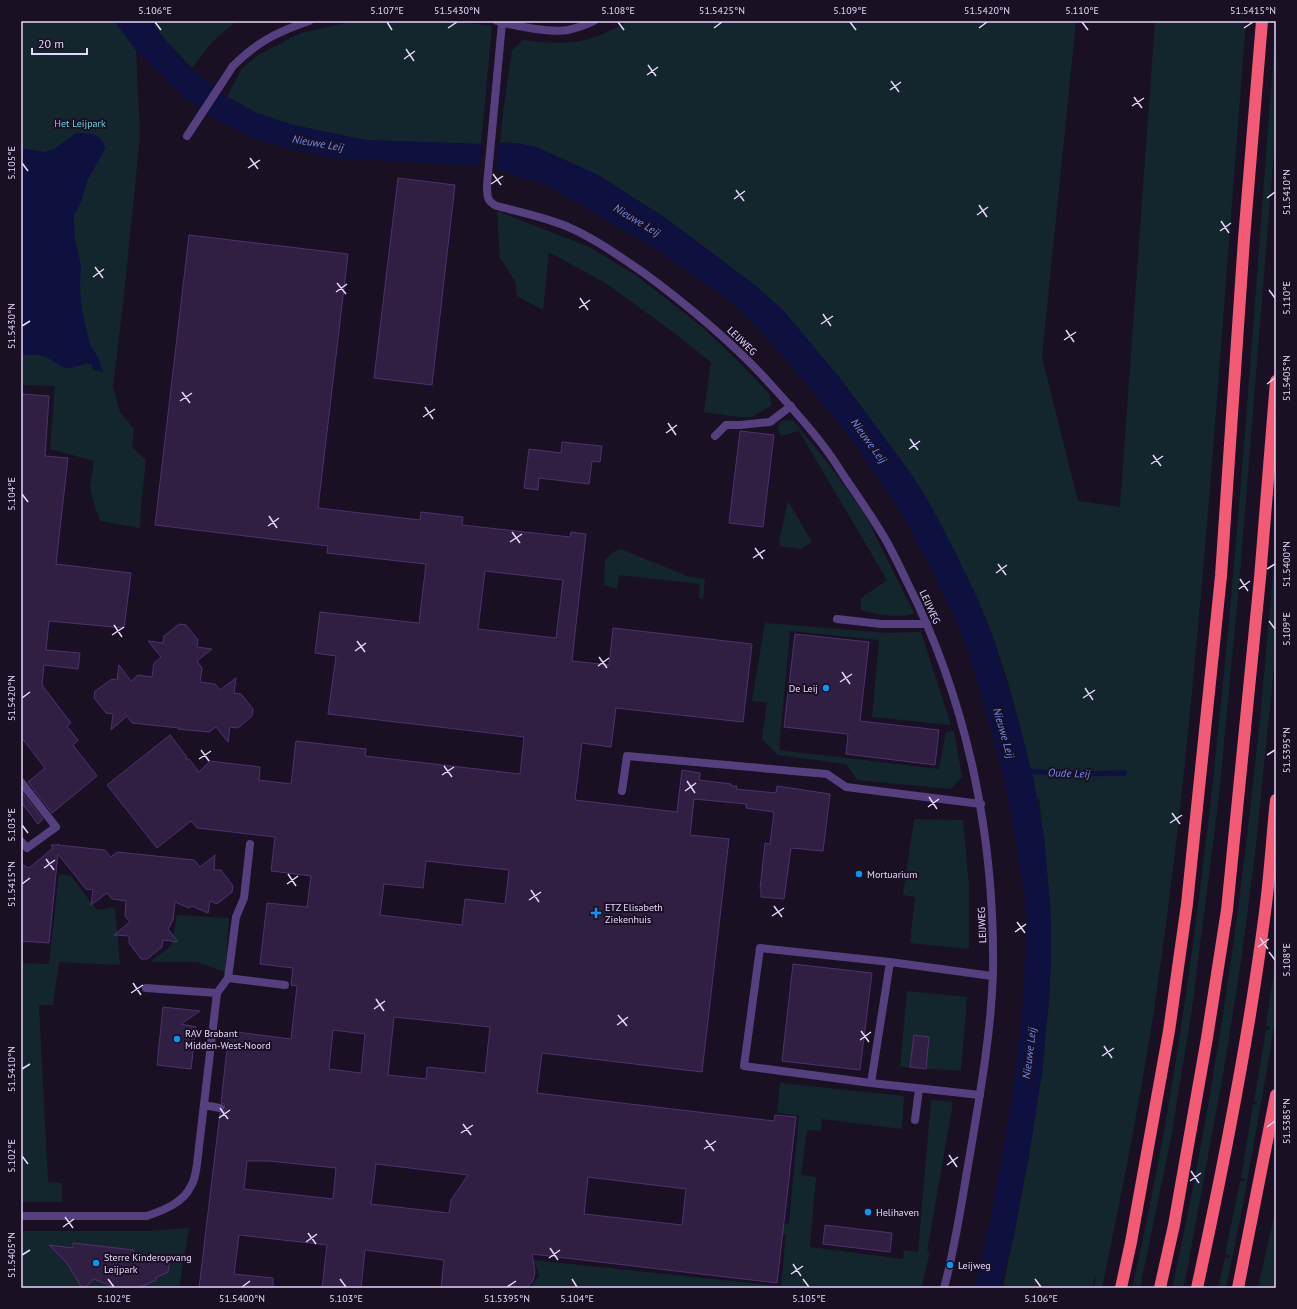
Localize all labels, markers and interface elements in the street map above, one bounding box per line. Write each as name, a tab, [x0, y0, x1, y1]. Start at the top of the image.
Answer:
text: 5.106°E	[138, 4, 172, 17]
text: 5.107°E	[370, 4, 404, 17]
text: 51.5430°N	[434, 4, 480, 17]
text: 5.108°E	[601, 4, 635, 17]
text: 51.5425°N	[699, 4, 745, 17]
text: 5.109°E	[833, 4, 867, 17]
text: 51.5420°N	[964, 4, 1010, 17]
text: 5.110°E	[1065, 4, 1099, 17]
text: 51.5415°N	[1230, 4, 1276, 17]
scale bar	[32, 30, 87, 56]
text: 20 m	[38, 36, 64, 51]
park label: Het Leijpark	[54, 117, 106, 130]
water label: Nieuwe Leij	[291, 132, 345, 154]
text: 5.105°E	[5, 146, 18, 180]
text: 51.5410°N	[1280, 169, 1293, 215]
water label: Nieuwe Leij	[611, 201, 663, 239]
text: 5.110°E	[1280, 281, 1293, 315]
text: 51.5430°N	[5, 303, 18, 349]
street label: LEIJWEG	[724, 324, 760, 358]
text: 51.5405°N	[1280, 355, 1293, 401]
water label: Nieuwe Leij	[848, 416, 890, 466]
text: 5.104°E	[5, 477, 18, 511]
text: 51.5400°N	[1280, 541, 1293, 587]
street label: LEIJWEG	[916, 588, 944, 626]
text: 5.109°E	[1280, 612, 1293, 646]
text: 51.5420°N	[5, 675, 18, 721]
place label: De Leij	[789, 682, 818, 695]
marker: De Leij	[821, 683, 831, 693]
water label: Nieuwe Leij	[990, 706, 1018, 760]
text: 51.5395°N	[1280, 727, 1293, 773]
water label: Oude Leij	[1048, 765, 1091, 781]
text: 5.103°E	[5, 808, 18, 842]
text: 51.5415°N	[5, 861, 18, 907]
place label: Mortuarium	[867, 868, 917, 881]
marker: Mortuarium	[854, 869, 864, 879]
place label: ETZ Elisabeth Ziekenhuis	[605, 901, 663, 926]
marker: ETZ Elisabeth Ziekenhuis	[590, 907, 602, 919]
street label: LEIJWEG	[975, 907, 989, 943]
text: 5.108°E	[1280, 943, 1293, 977]
water label: Nieuwe Leij	[1019, 1026, 1039, 1080]
place label: RAV Brabant Midden-West-Noord	[185, 1027, 271, 1052]
marker: RAV Brabant Midden-West-Noord	[172, 1034, 182, 1044]
text: 51.5410°N	[5, 1046, 18, 1092]
text: 51.5385°N	[1280, 1098, 1293, 1144]
text: 5.102°E	[5, 1139, 18, 1173]
place label: Helihaven	[876, 1206, 919, 1219]
marker: Helihaven	[863, 1207, 873, 1217]
text: 51.5405°N	[5, 1232, 18, 1278]
place label: Sterre Kinderopvang Leijpark	[104, 1251, 192, 1276]
marker: Sterre Kinderopvang Leijpark	[91, 1258, 101, 1268]
place label: Leijweg	[958, 1259, 991, 1272]
marker: Leijweg	[945, 1260, 955, 1270]
text: 5.102°E	[97, 1292, 131, 1305]
text: 51.5400°N	[219, 1292, 265, 1305]
text: 5.103°E	[329, 1292, 363, 1305]
text: 51.5395°N	[484, 1292, 530, 1305]
text: 5.104°E	[560, 1292, 594, 1305]
text: 5.105°E	[792, 1292, 826, 1305]
text: 5.106°E	[1024, 1292, 1058, 1305]

